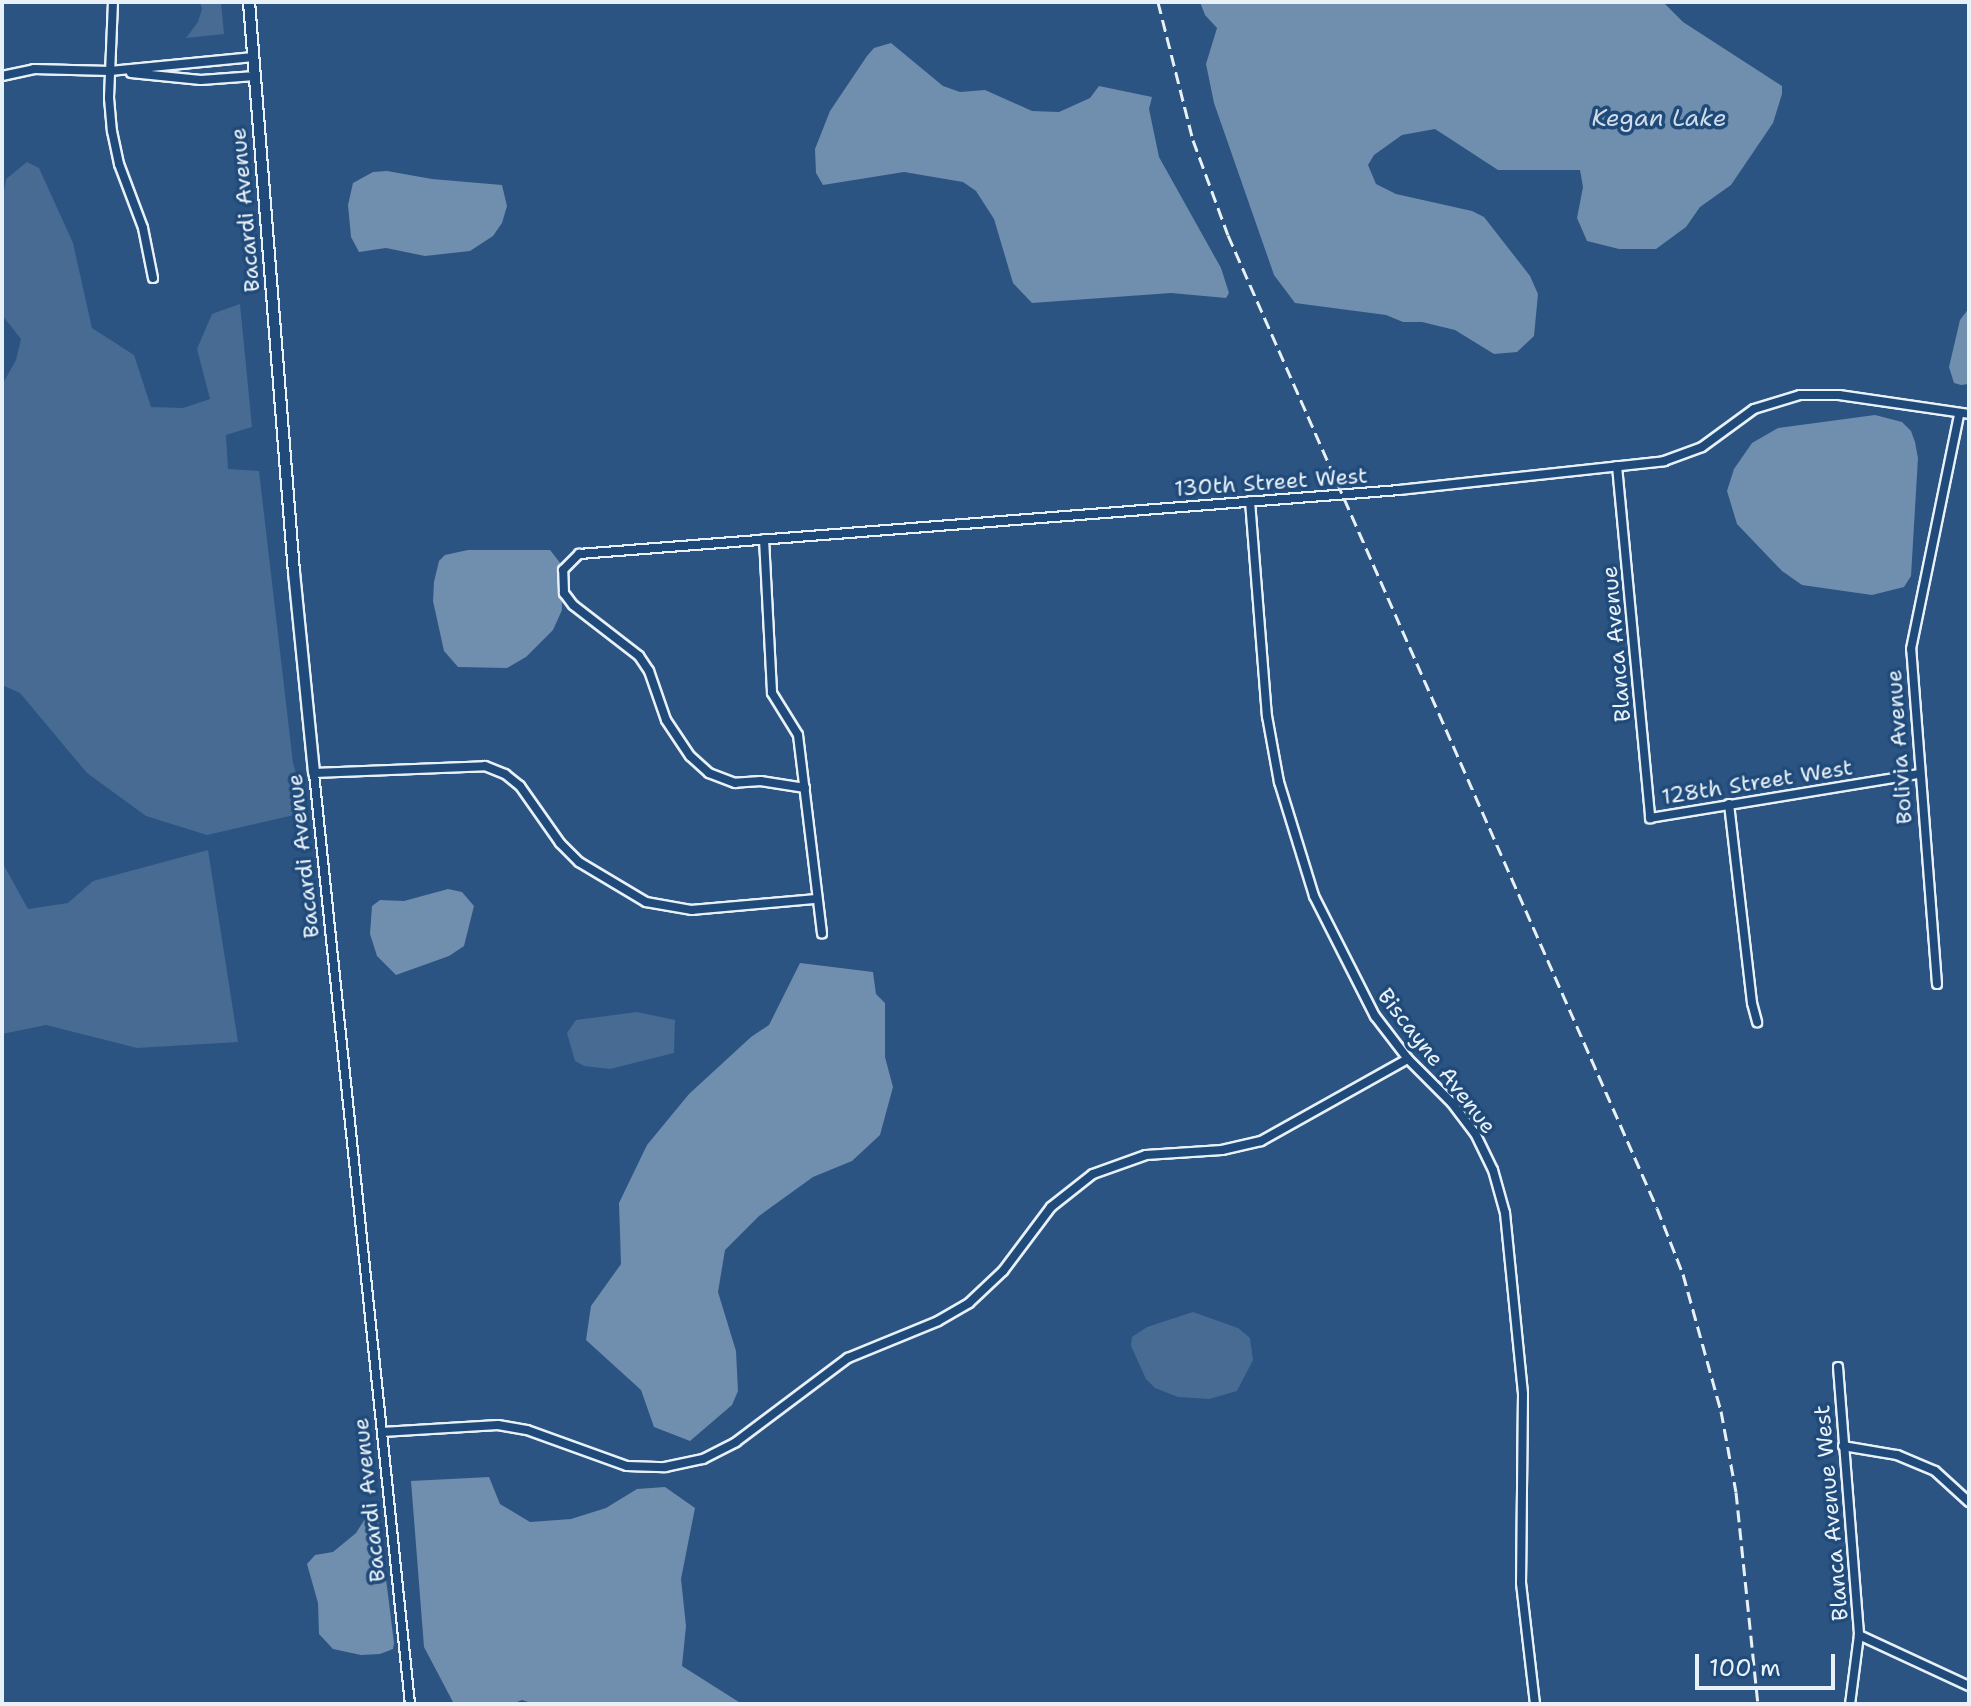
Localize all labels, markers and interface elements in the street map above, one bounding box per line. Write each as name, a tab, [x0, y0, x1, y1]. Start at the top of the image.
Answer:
water label: Kegan Lake	[1591, 105, 1727, 133]
street label: Bacardi Avenue	[225, 127, 265, 293]
street label: 130th Street West	[1173, 462, 1369, 502]
street label: Blanca Avenue	[1596, 565, 1636, 723]
street label: Bolivia Avenue	[1880, 669, 1918, 825]
street label: 128th Street West	[1660, 754, 1854, 810]
street label: Bacardi Avenue	[281, 773, 325, 939]
street label: Biscayne Avenue	[1372, 983, 1502, 1139]
street label: Blanca Avenue West	[1808, 1404, 1854, 1622]
street label: Bacardi Avenue	[347, 1417, 391, 1583]
scale bar	[1699, 1638, 1839, 1688]
text: 100 m	[1709, 1652, 1781, 1684]

